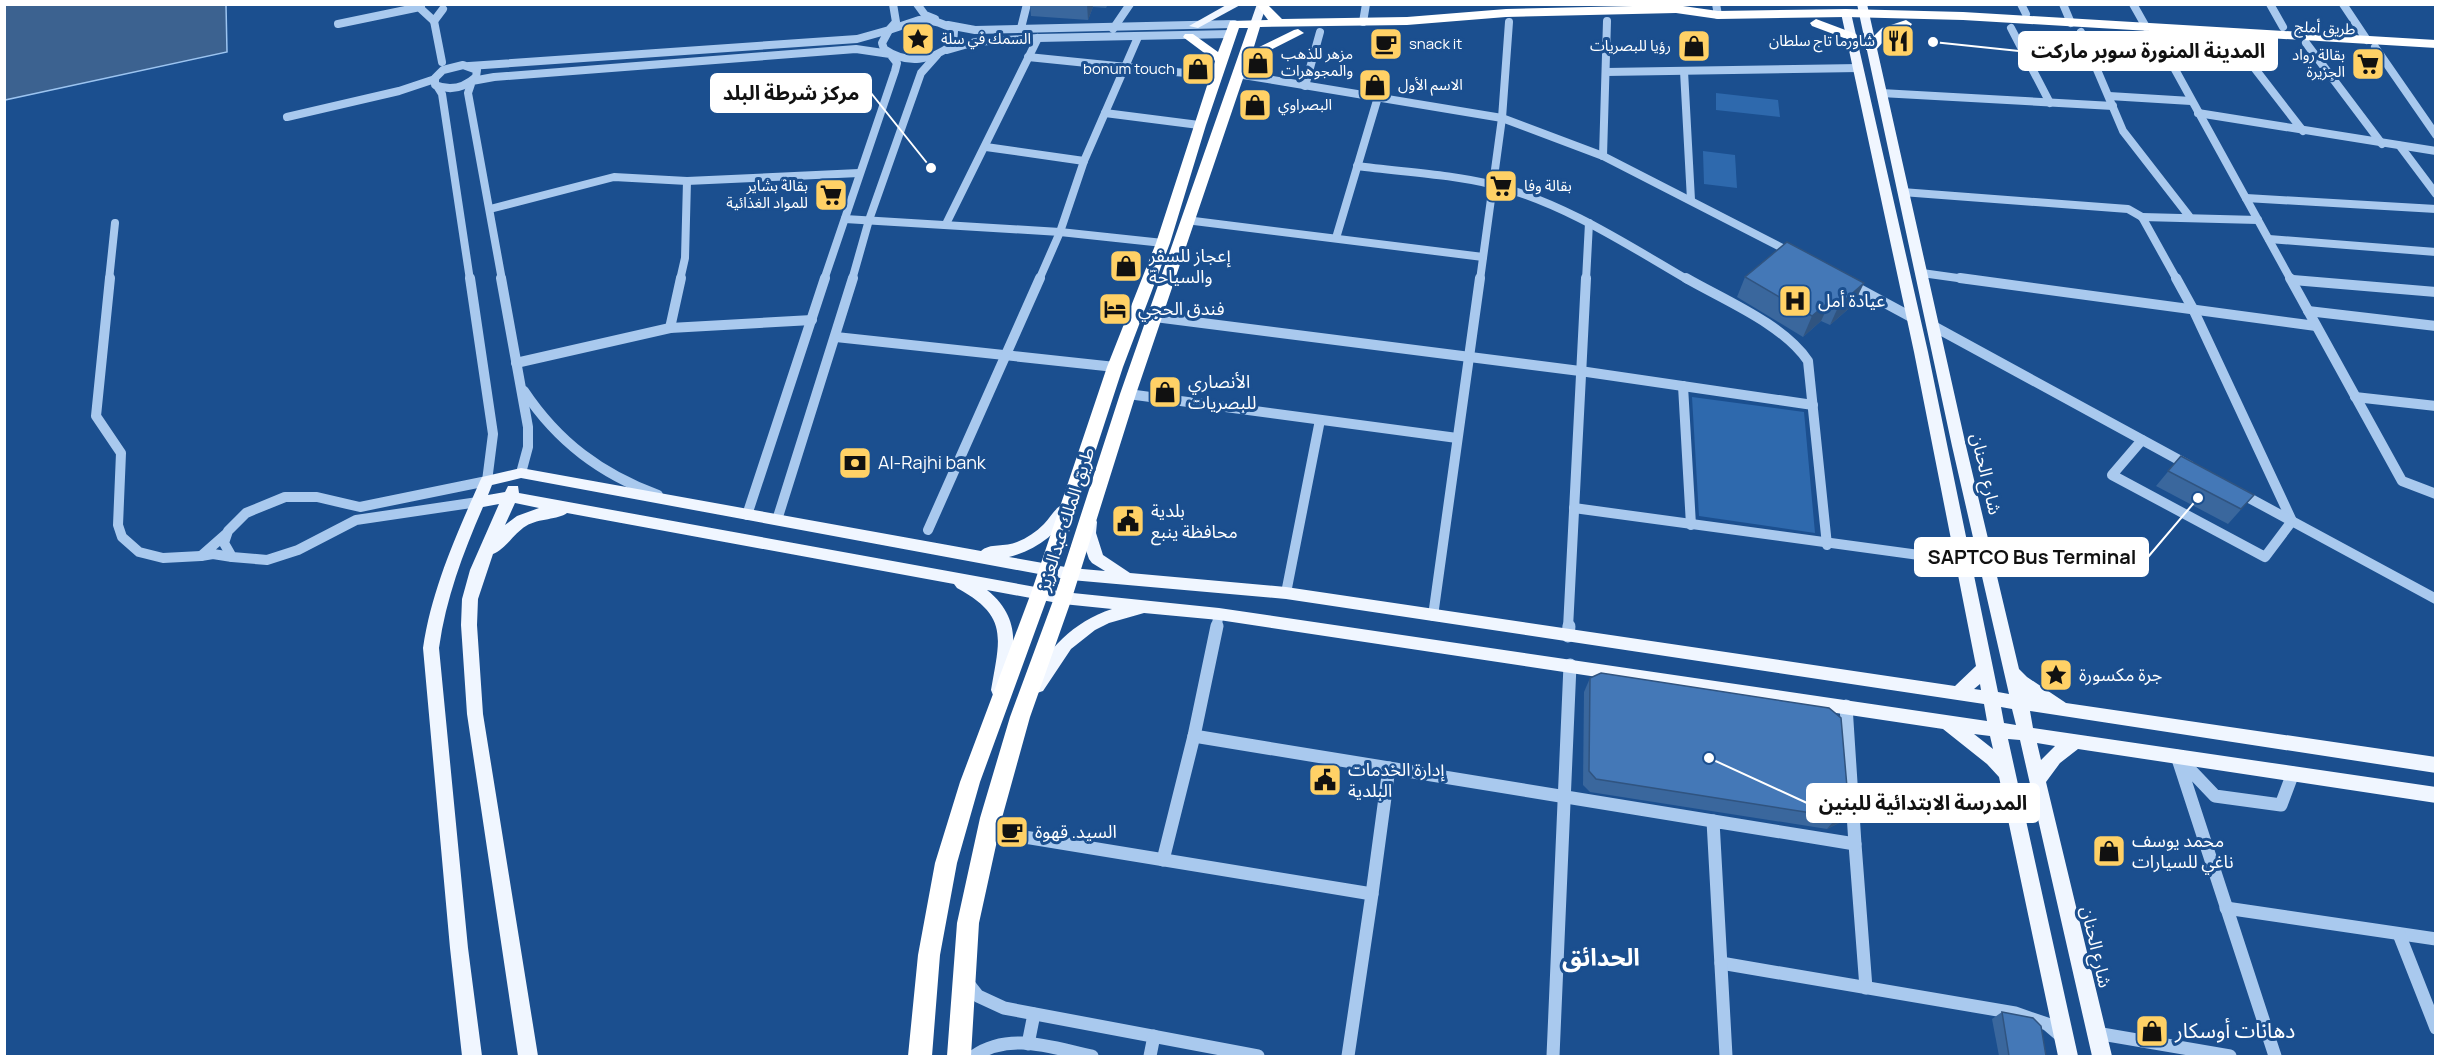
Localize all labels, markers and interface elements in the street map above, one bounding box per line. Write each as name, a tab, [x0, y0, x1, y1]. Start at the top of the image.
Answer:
street label: طريق أملج	[2294, 15, 2356, 42]
place icon: السمك في سلة	[900, 21, 936, 57]
restaurant icon: شاورما تاج سلطان	[1880, 23, 1916, 59]
cafe icon: snack it	[1368, 26, 1404, 62]
place label: السمك في سلة	[941, 28, 1031, 50]
shop icon: رؤيا للبصريات	[1676, 28, 1712, 64]
place label: شاورما تاج سلطان	[1769, 30, 1875, 53]
callout: المدينة المنورة سوبر ماركت	[2019, 32, 2277, 70]
place label: snack it	[1409, 33, 1462, 54]
place label: رؤيا للبصريات	[1590, 35, 1671, 56]
text: المدينة المنورة سوبر ماركت	[2031, 37, 2265, 64]
place label: مزهر للذهب والمجوهرات	[1281, 43, 1353, 81]
place label: بقالة رواد الجزيرة	[2292, 44, 2345, 82]
shop icon: مزهر للذهب والمجوهرات	[1240, 45, 1276, 81]
supermarket icon: بقالة رواد الجزيرة	[2350, 46, 2386, 82]
shop icon: bonum touch	[1180, 51, 1216, 87]
place label: bonum touch	[1083, 58, 1175, 79]
shop icon: الاسم الأول	[1357, 67, 1393, 103]
callout: مركز شرطة البلد	[711, 74, 871, 112]
place label: الاسم الأول	[1398, 74, 1463, 96]
text: مركز شرطة البلد	[723, 79, 859, 106]
shop icon: البصراوي	[1237, 87, 1273, 123]
place label: البصراوي	[1278, 94, 1332, 116]
supermarket icon: بقالة وفا	[1483, 168, 1519, 204]
place label: بقالة بشاير للمواد الغذائية	[726, 175, 808, 213]
place label: بقالة وفا	[1524, 175, 1572, 196]
supermarket icon: بقالة بشاير للمواد الغذائية	[813, 177, 849, 213]
place label: إعجاز للسفر والسياحة	[1148, 243, 1231, 288]
shop icon: إعجاز للسفر والسياحة	[1108, 248, 1144, 284]
hospital icon: عيادة أمل	[1777, 283, 1813, 319]
place label: عيادة أمل	[1818, 288, 1885, 312]
hotel icon: فندق الحجي	[1097, 291, 1133, 327]
place label: فندق الحجي	[1138, 296, 1224, 322]
place label: الأنصاري للبصريات	[1188, 369, 1256, 414]
shop icon: الأنصاري للبصريات	[1147, 374, 1183, 410]
street label: شارع الحنان	[1963, 431, 2008, 518]
street label: طريق الملك عبدالعزيز	[1030, 444, 1100, 594]
bank icon: Al-Rajhi bank	[837, 445, 873, 481]
place label: Al-Rajhi bank	[878, 450, 987, 474]
place label: بلدية محافظة ينبع	[1151, 498, 1238, 546]
public building icon: بلدية محافظة ينبع	[1110, 503, 1146, 539]
callout: SAPTCO Bus Terminal	[1915, 538, 2148, 576]
text: SAPTCO Bus Terminal	[1928, 543, 2136, 570]
place icon: جرة مكسورة	[2038, 657, 2074, 693]
place label: جرة مكسورة	[2079, 662, 2162, 686]
place label: إدارة الخدمات البلدية	[1348, 757, 1445, 802]
public building icon: إدارة الخدمات البلدية	[1307, 762, 1343, 798]
callout: المدرسة الابتدائية للبنين	[1807, 784, 2039, 822]
text: المدرسة الابتدائية للبنين	[1819, 789, 2027, 816]
cafe icon: السيد. قهوة	[994, 814, 1030, 850]
place label: السيد. قهوة	[1035, 819, 1117, 843]
place label: محمد يوسف ناغي للسيارات	[2132, 828, 2234, 875]
shop icon: محمد يوسف ناغي للسيارات	[2091, 833, 2127, 869]
street label: شارع الحنان	[2073, 904, 2118, 991]
district label: الحدائق	[1562, 940, 1640, 973]
shop icon: دهانات أوسكار	[2134, 1013, 2170, 1049]
place label: دهانات أوسكار	[2174, 1016, 2295, 1044]

